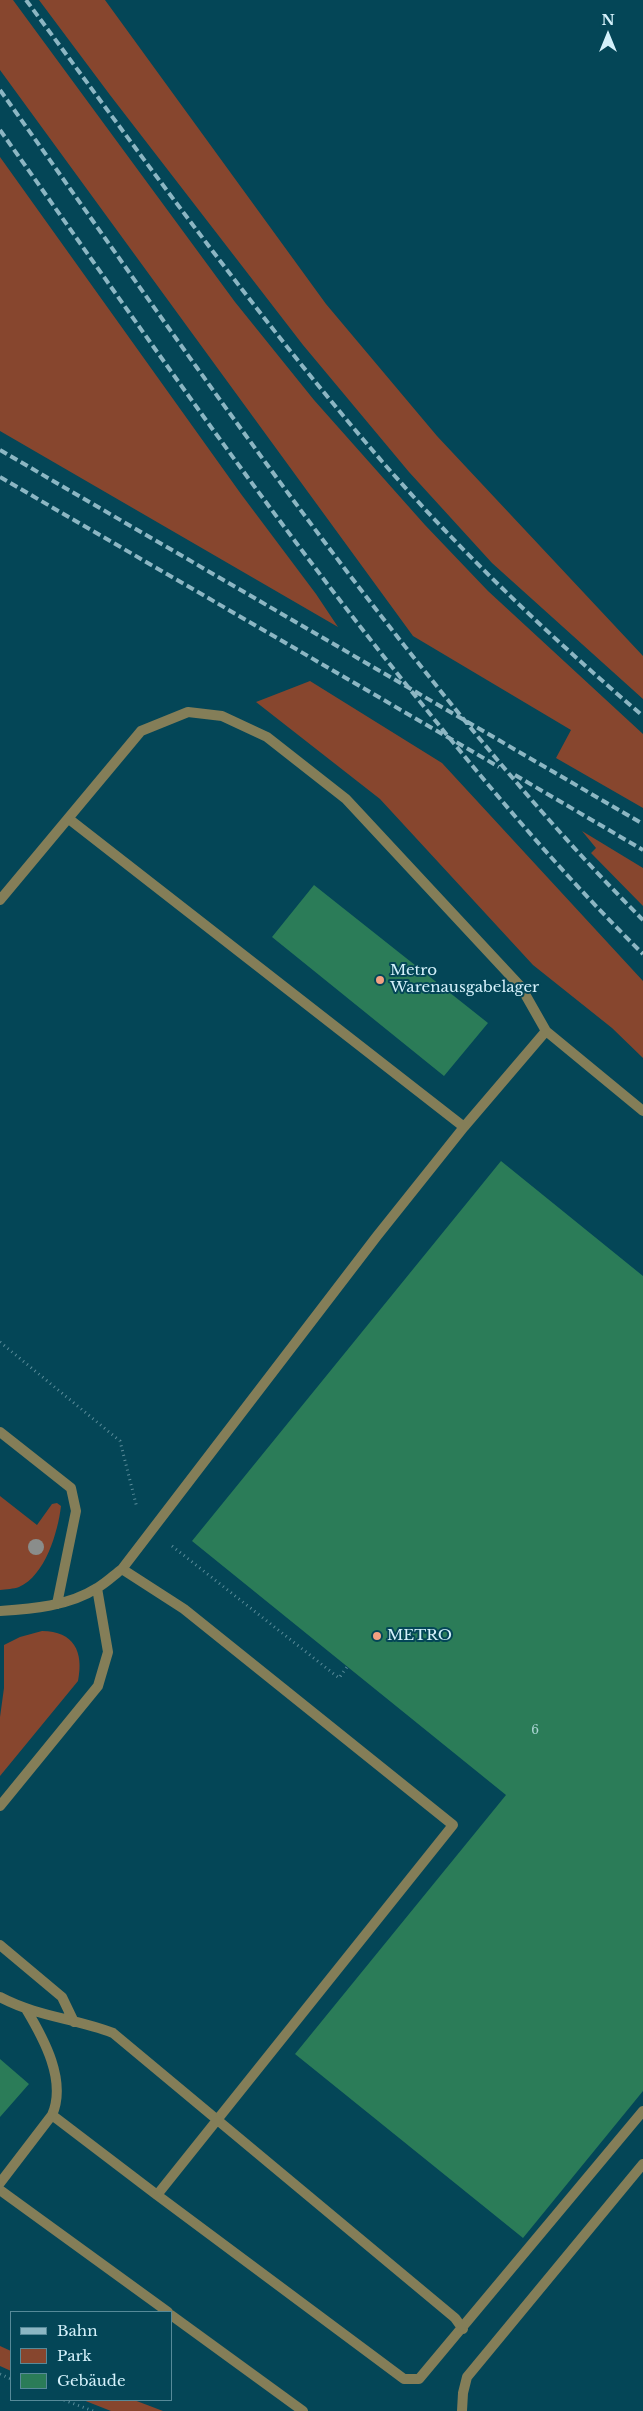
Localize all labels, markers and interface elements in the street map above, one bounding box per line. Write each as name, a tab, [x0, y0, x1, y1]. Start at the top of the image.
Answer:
north arrow	[583, 10, 633, 60]
text: N	[601, 11, 615, 29]
place label: Metro Warenausgabelager	[390, 962, 539, 997]
marker: Metro Warenausgabelager	[374, 974, 386, 986]
place label: METRO	[387, 1627, 452, 1645]
marker: METRO	[371, 1630, 383, 1642]
house number: 6	[531, 1724, 539, 1738]
legend	[10, 2311, 172, 2401]
text: Bahn	[57, 2321, 97, 2340]
text: Park	[57, 2346, 92, 2365]
text: Gebäude	[57, 2371, 126, 2390]

